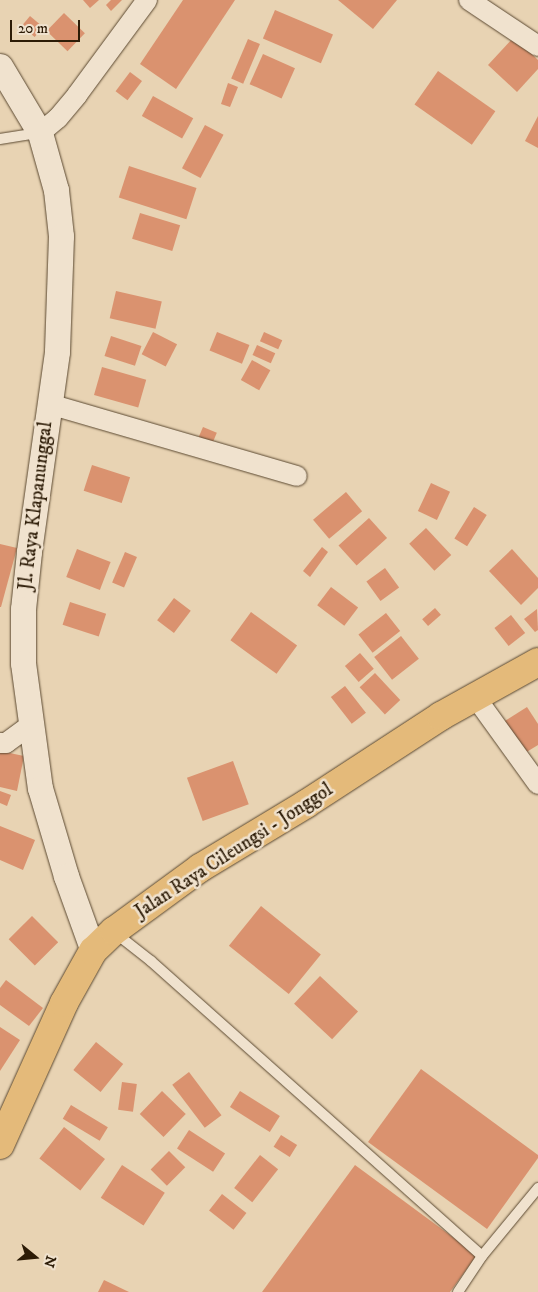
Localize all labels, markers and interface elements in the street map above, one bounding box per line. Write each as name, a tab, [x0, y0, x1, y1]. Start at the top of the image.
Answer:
scale bar	[12, 10, 82, 42]
text: 20 m	[18, 19, 48, 38]
street label: Jl. Raya Klapanunggal	[14, 420, 58, 592]
street label: Jalan Raya Cileungsi - Jonggol	[131, 779, 337, 923]
north arrow	[10, 1232, 60, 1282]
text: N	[39, 1253, 60, 1270]

